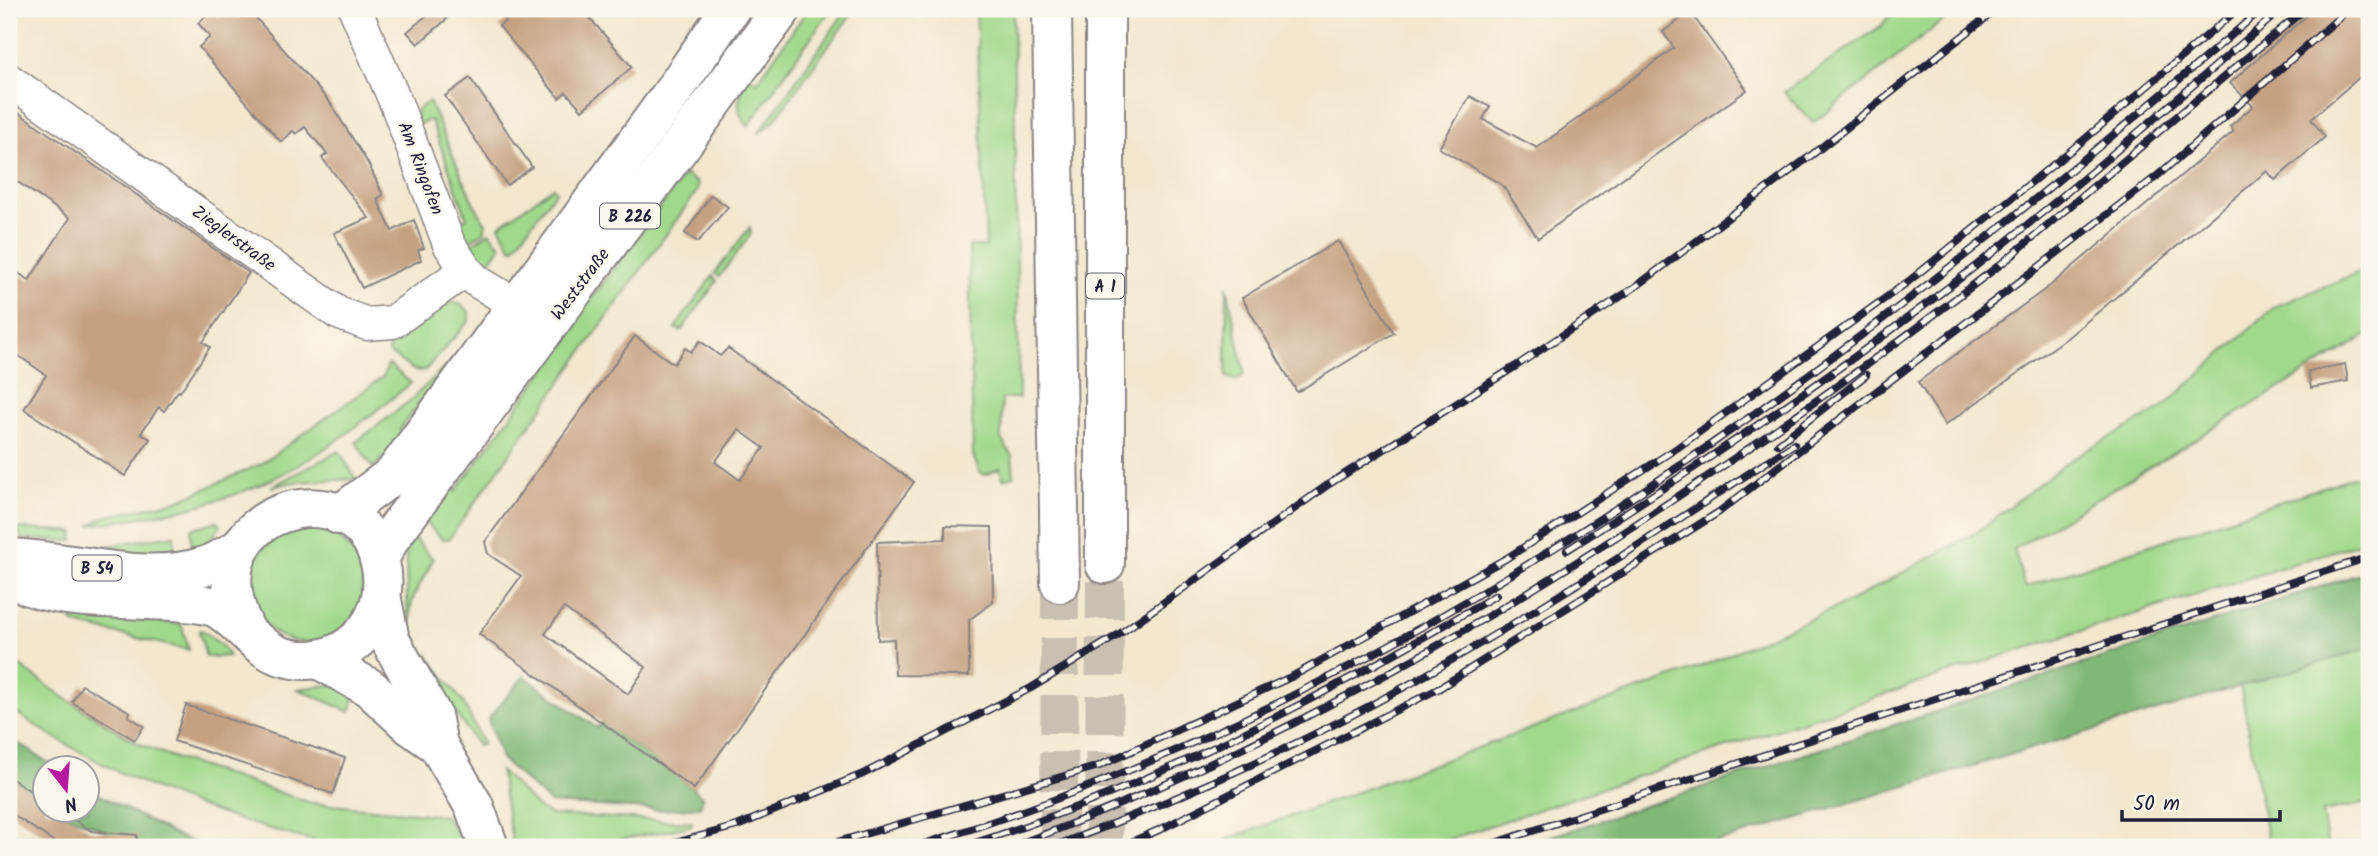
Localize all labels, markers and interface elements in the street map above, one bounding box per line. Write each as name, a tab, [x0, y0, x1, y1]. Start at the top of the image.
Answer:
street label: Am Ringofen	[388, 118, 451, 220]
street label: Zieglerstraße	[185, 199, 281, 280]
road number: B 226	[600, 204, 660, 229]
street label: Weststraße	[544, 242, 618, 327]
road number: A 1	[1086, 274, 1124, 298]
road number: B 54	[72, 555, 122, 580]
north arrow	[32, 754, 102, 824]
scale bar	[2122, 779, 2280, 823]
text: N	[60, 787, 81, 819]
text: 50 m	[2133, 788, 2180, 821]

